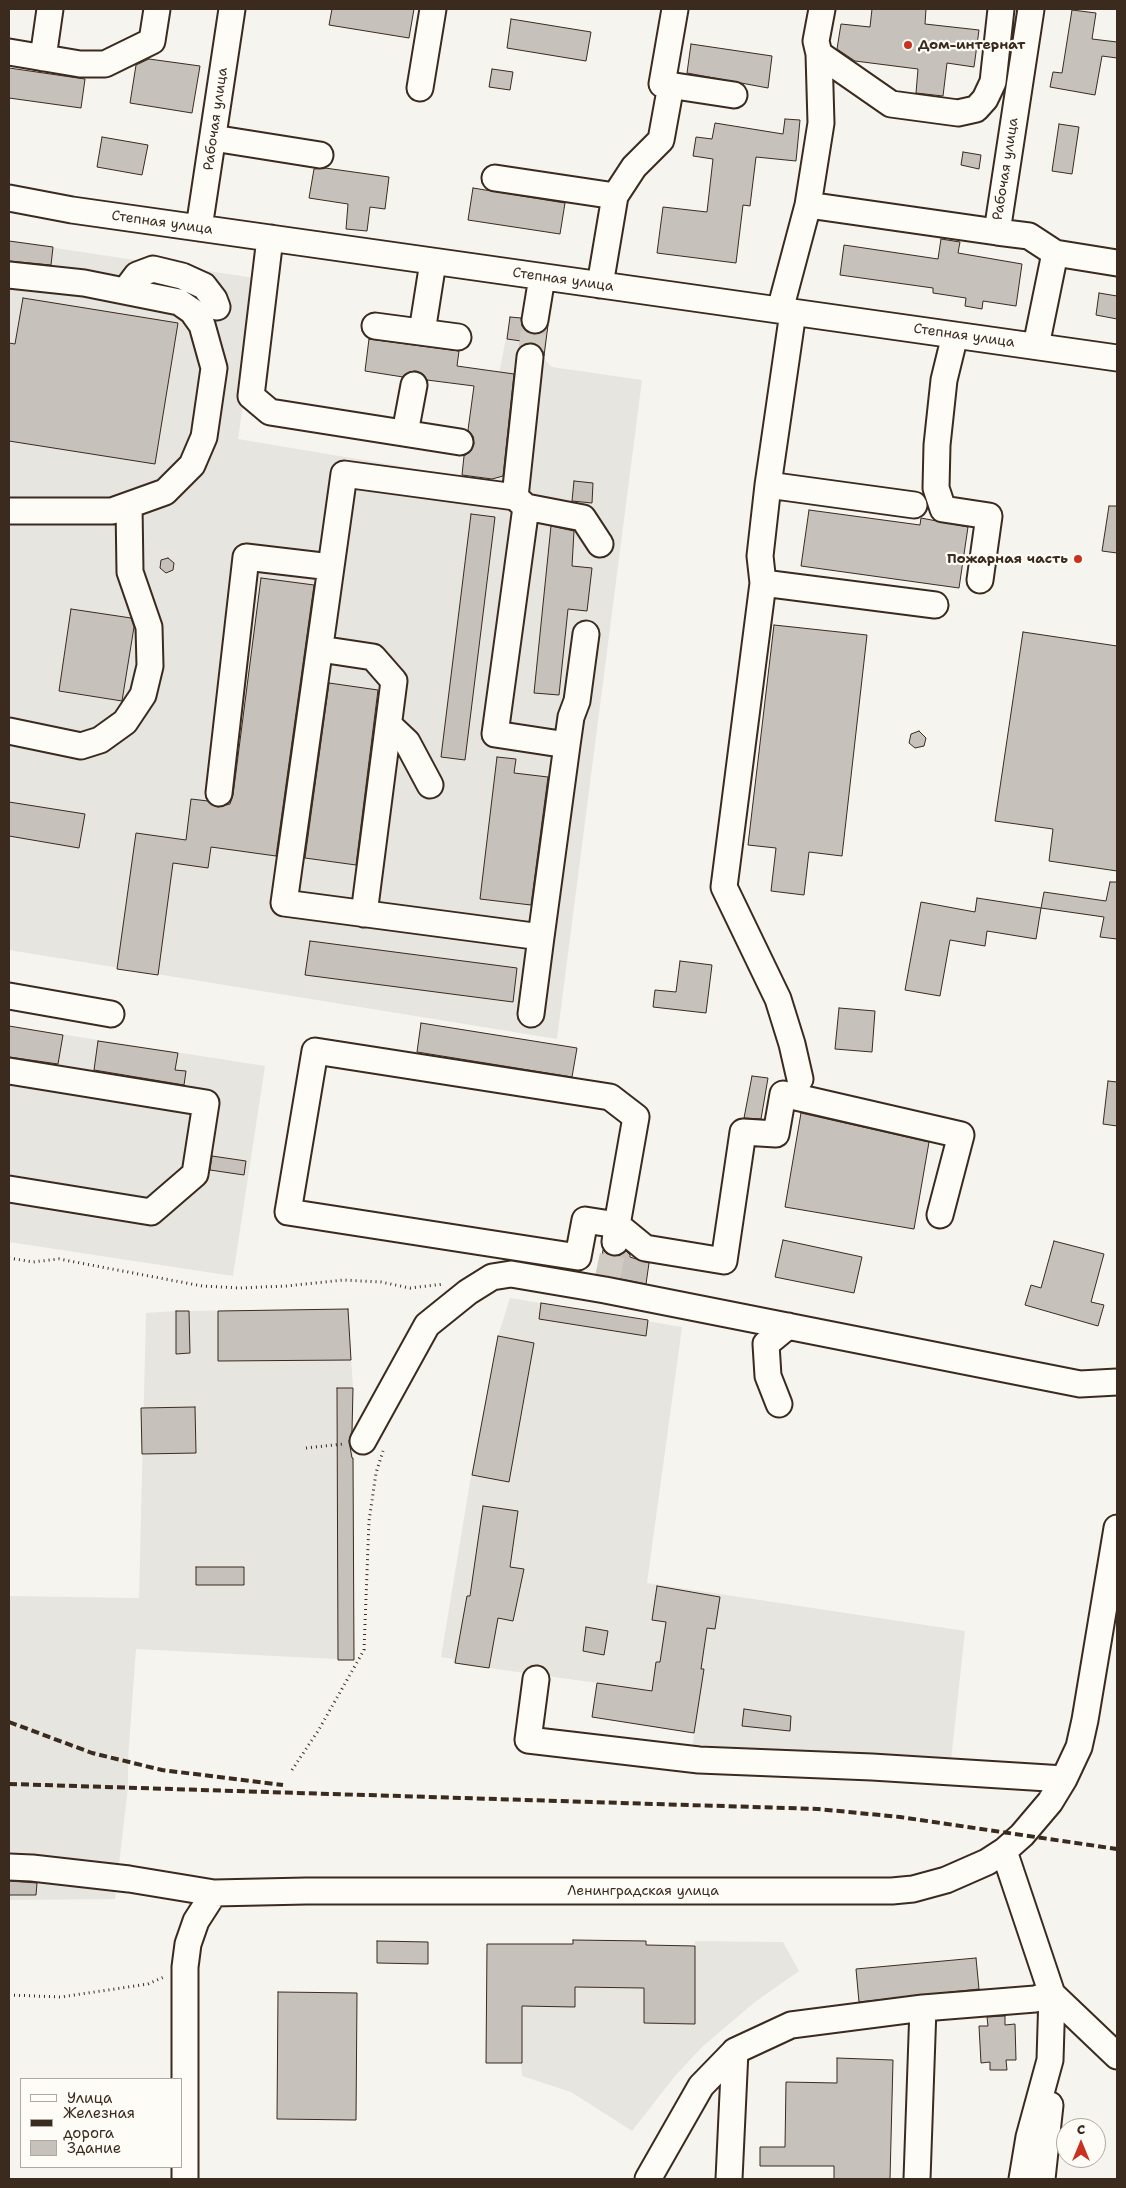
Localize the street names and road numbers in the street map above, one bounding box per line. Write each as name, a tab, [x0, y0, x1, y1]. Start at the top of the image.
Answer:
street label: Рабочая улица	[200, 66, 232, 172]
street label: Рабочая улица	[990, 116, 1022, 222]
street label: Степная улица	[110, 208, 214, 238]
street label: Степная улица	[511, 265, 615, 295]
street label: Степная улица	[912, 321, 1016, 351]
street label: Ленинградская улица	[567, 1883, 719, 1899]

